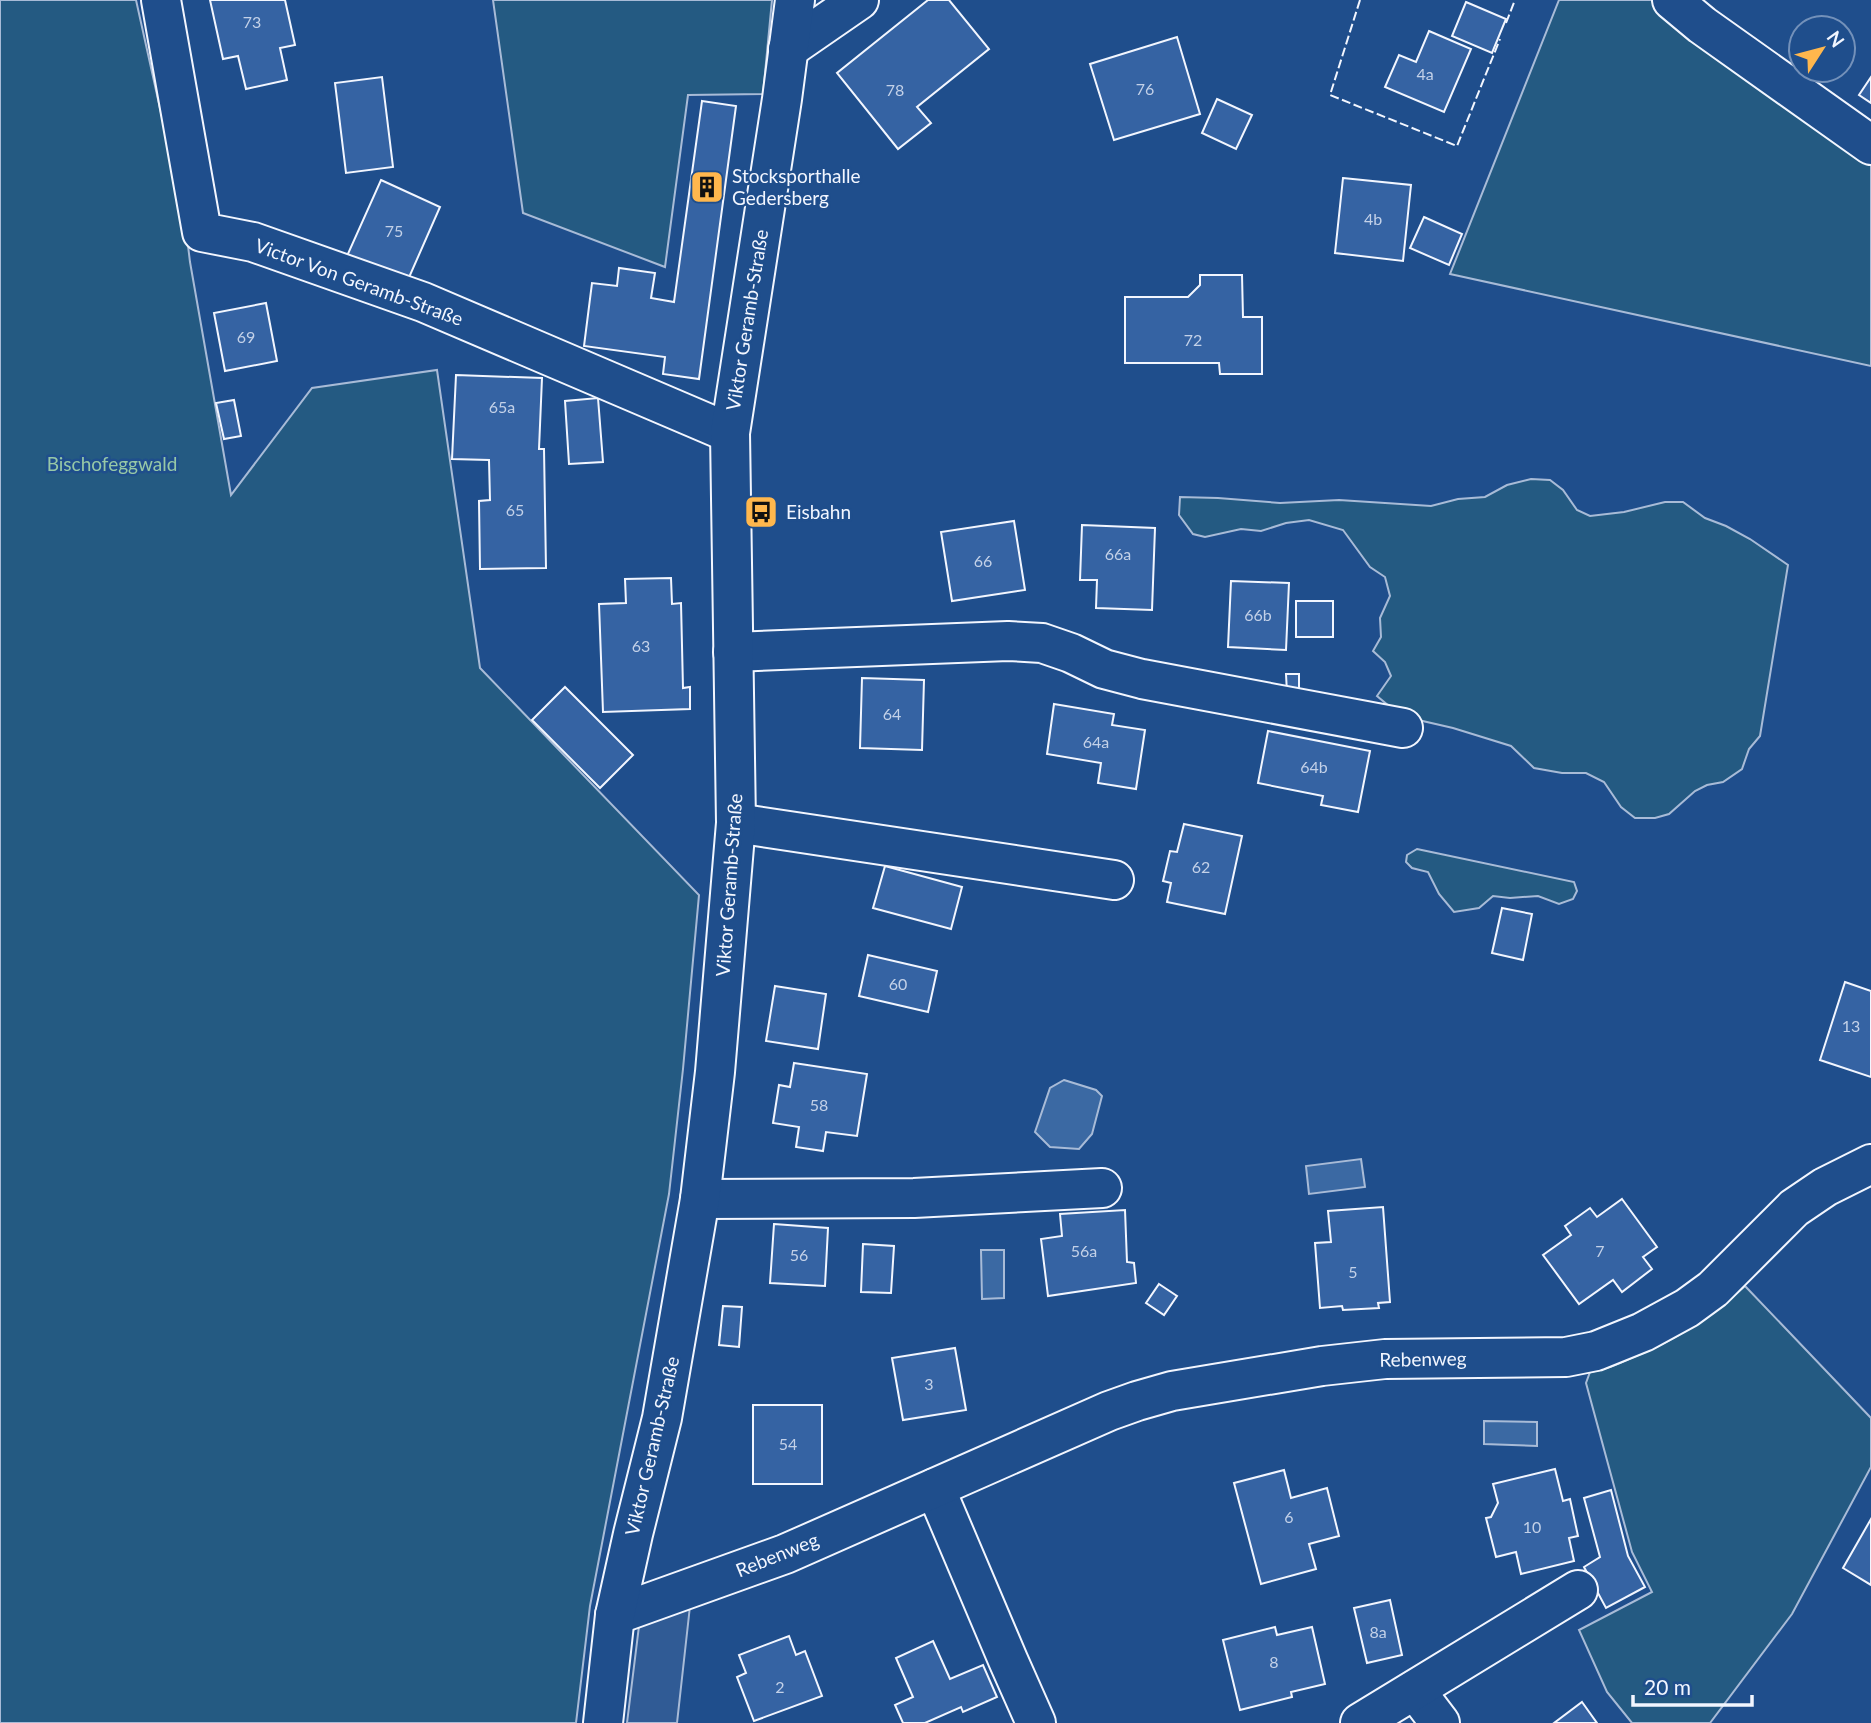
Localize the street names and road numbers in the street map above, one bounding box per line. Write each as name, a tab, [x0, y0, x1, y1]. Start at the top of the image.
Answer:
street label: Viktor Geramb-Straße	[721, 228, 772, 412]
street label: Victor Von Geramb-Straße	[252, 233, 466, 330]
street label: Viktor Geramb-Straße	[711, 793, 746, 977]
street label: Rebenweg	[1379, 1346, 1467, 1371]
street label: Viktor Geramb-Straße	[620, 1354, 683, 1538]
street label: Rebenweg	[732, 1527, 822, 1582]

